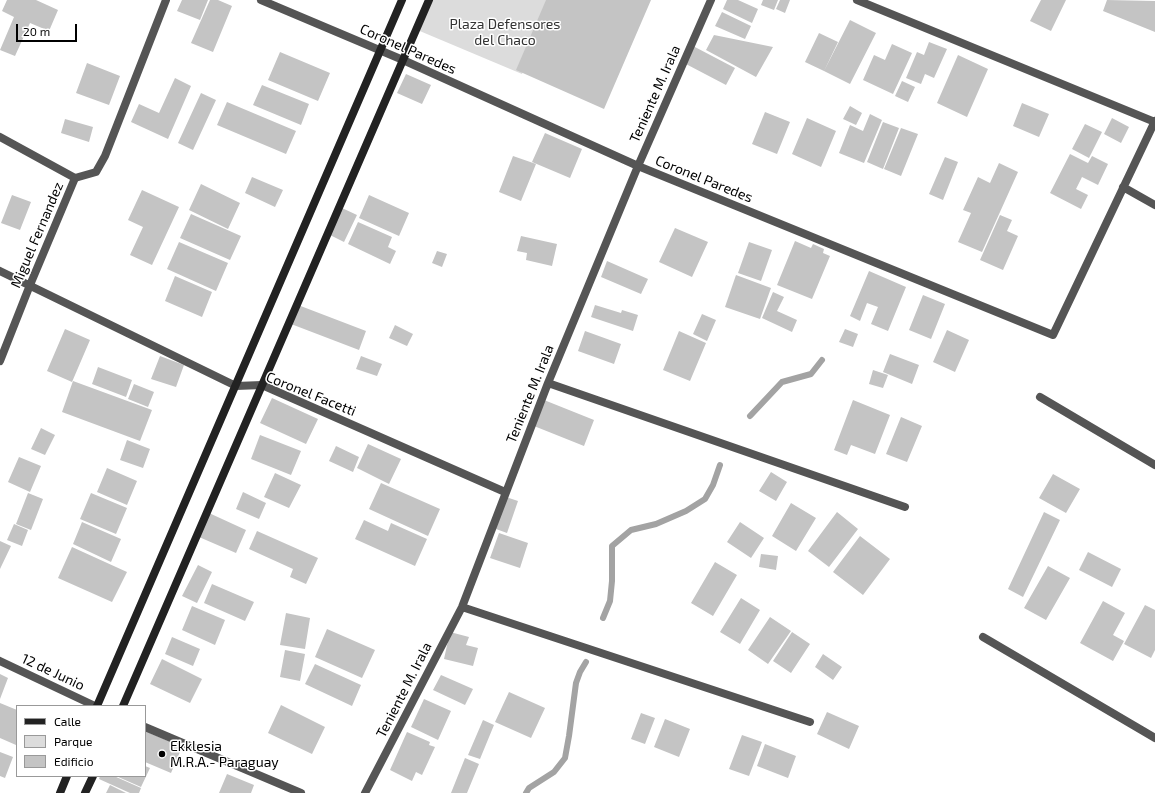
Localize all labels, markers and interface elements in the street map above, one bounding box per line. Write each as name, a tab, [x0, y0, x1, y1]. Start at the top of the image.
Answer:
scale bar	[18, 16, 79, 42]
park label: Plaza Defensores del Chaco	[450, 16, 560, 48]
street label: Coronel Paredes	[357, 20, 459, 78]
text: 20 m	[23, 24, 50, 38]
street label: Teniente M. Irala	[626, 43, 684, 145]
street label: Coronel Paredes	[653, 152, 755, 206]
street label: Miguel Fernandez	[7, 180, 67, 290]
street label: Teniente M. Irala	[503, 342, 557, 446]
street label: Coronel Facetti	[264, 368, 358, 420]
street label: Teniente M. Irala	[373, 640, 435, 740]
street label: 12 de Junio	[19, 650, 87, 694]
legend	[16, 705, 146, 777]
text: Calle	[54, 714, 81, 728]
text: Parque	[54, 734, 92, 748]
place label: Ekklesia M.R.A.- Paraguay	[170, 738, 279, 770]
marker: Ekklesia M.R.A.- Paraguay	[157, 749, 167, 759]
text: Edificio	[54, 754, 94, 768]

